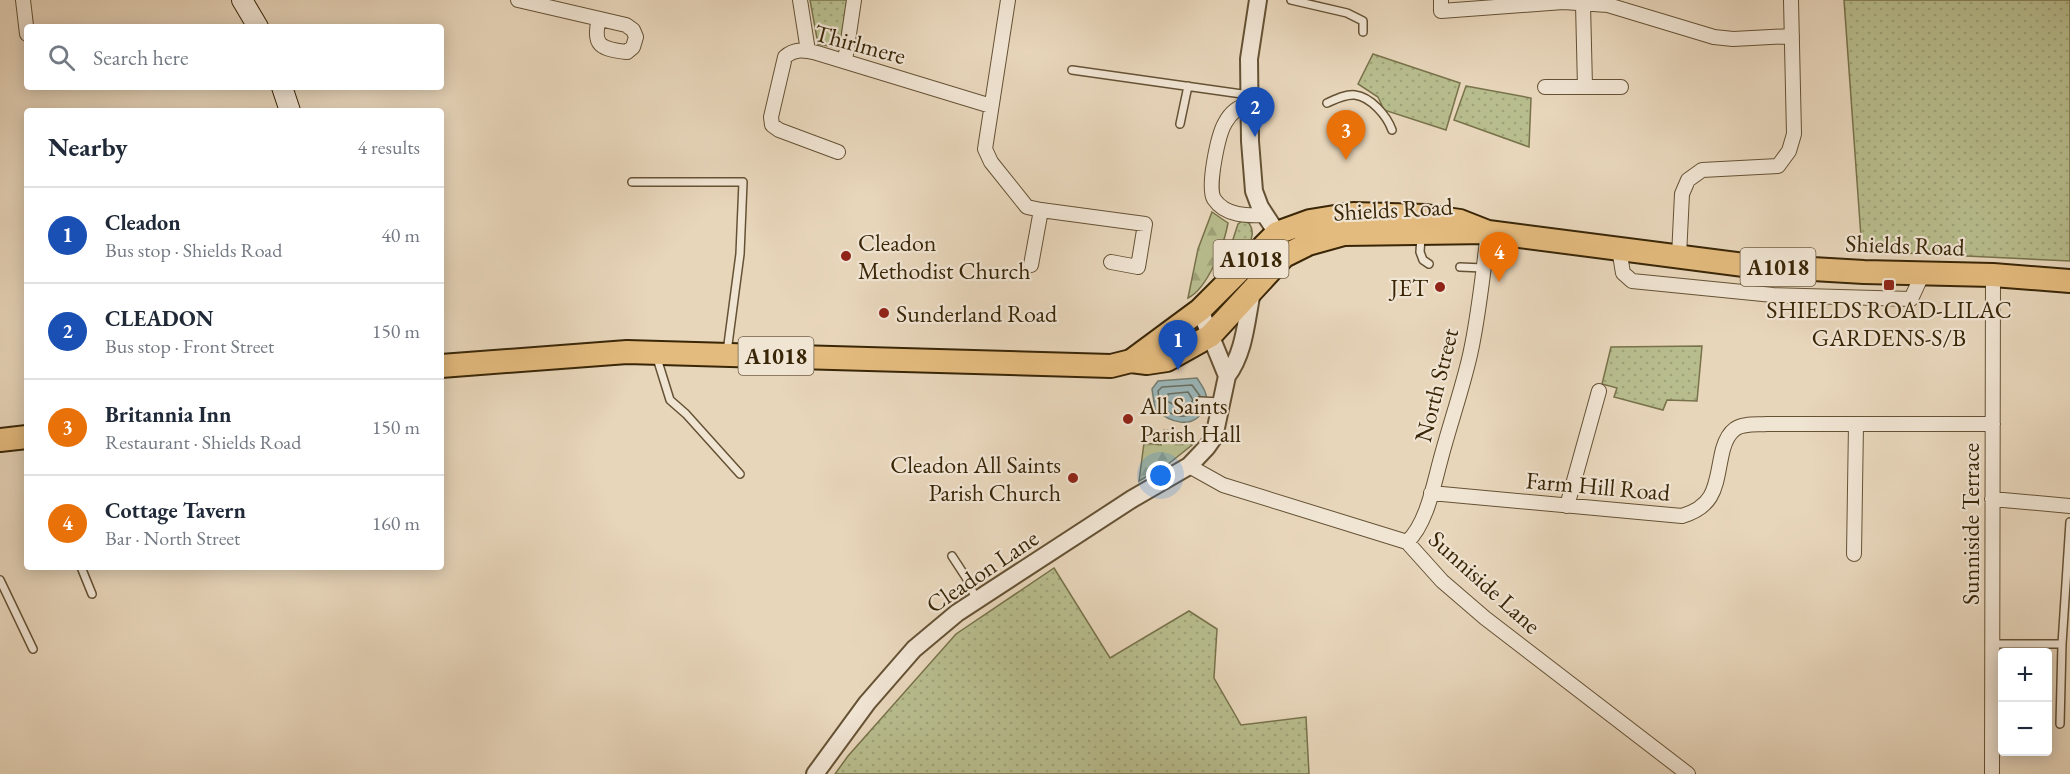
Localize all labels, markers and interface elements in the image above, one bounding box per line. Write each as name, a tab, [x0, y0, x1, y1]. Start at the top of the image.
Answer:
street label: Thirlmere	[811, 17, 909, 71]
search box	[24, 24, 444, 90]
icon: search	[45, 41, 78, 74]
text: Search here	[93, 43, 188, 72]
pin: 2	[1236, 88, 1274, 137]
pin: 3	[1326, 110, 1366, 160]
text: Nearby	[48, 130, 128, 164]
text: 4 results	[357, 134, 420, 160]
street label: Shields Road	[1333, 190, 1454, 228]
text: Cleadon	[105, 208, 181, 237]
text: 1	[62, 222, 73, 248]
text: 40 m	[381, 222, 420, 248]
place label: Cleadon Methodist Church	[858, 227, 1031, 286]
street label: Shields Road	[1845, 227, 1966, 263]
pin: 4	[1480, 232, 1518, 282]
text: Bus stop · Shields Road	[105, 237, 282, 263]
road number: A1018	[1214, 240, 1288, 278]
road number: A1018	[1740, 248, 1816, 286]
marker: Cleadon Methodist Church	[839, 249, 853, 263]
place label: JET	[1388, 272, 1429, 303]
marker: SHIELDS ROAD-LILAC GARDENS-S/B	[1882, 278, 1896, 292]
marker: JET	[1433, 280, 1447, 294]
place label: SHIELDS ROAD-LILAC GARDENS-S/B	[1766, 294, 2012, 353]
place label: Sunderland Road	[896, 298, 1058, 329]
text: CLEADON	[105, 304, 214, 333]
marker: Sunderland Road	[877, 306, 891, 320]
text: 2	[62, 318, 73, 344]
text: 150 m	[372, 318, 420, 344]
pin: 1	[1158, 320, 1198, 370]
street label: North Street	[1407, 324, 1465, 445]
text: Bus stop · Front Street	[105, 333, 274, 359]
road number: A1018	[738, 337, 814, 375]
place label: All Saints Parish Hall	[1139, 390, 1241, 449]
text: Britannia Inn	[105, 400, 231, 429]
marker: All Saints Parish Hall	[1121, 412, 1135, 426]
text: 3	[62, 414, 73, 440]
text: 150 m	[372, 414, 420, 440]
text: Restaurant · Shields Road	[105, 429, 301, 455]
street label: Sunniside Terrace	[1955, 443, 1986, 605]
place label: Cleadon All Saints Parish Church	[890, 449, 1061, 508]
your location	[1146, 461, 1175, 490]
street label: Farm Hill Road	[1525, 464, 1672, 508]
marker: Cleadon All Saints Parish Church	[1066, 471, 1080, 485]
text: Cottage Tavern	[105, 496, 246, 525]
text: 4	[62, 510, 73, 536]
text: 160 m	[372, 510, 420, 536]
street label: Cleadon Lane	[920, 522, 1044, 620]
street label: Sunniside Lane	[1422, 523, 1548, 641]
text: Bar · North Street	[105, 525, 240, 551]
map controls	[1998, 648, 2052, 756]
button: +	[1998, 648, 2052, 702]
button: −	[1998, 702, 2052, 756]

